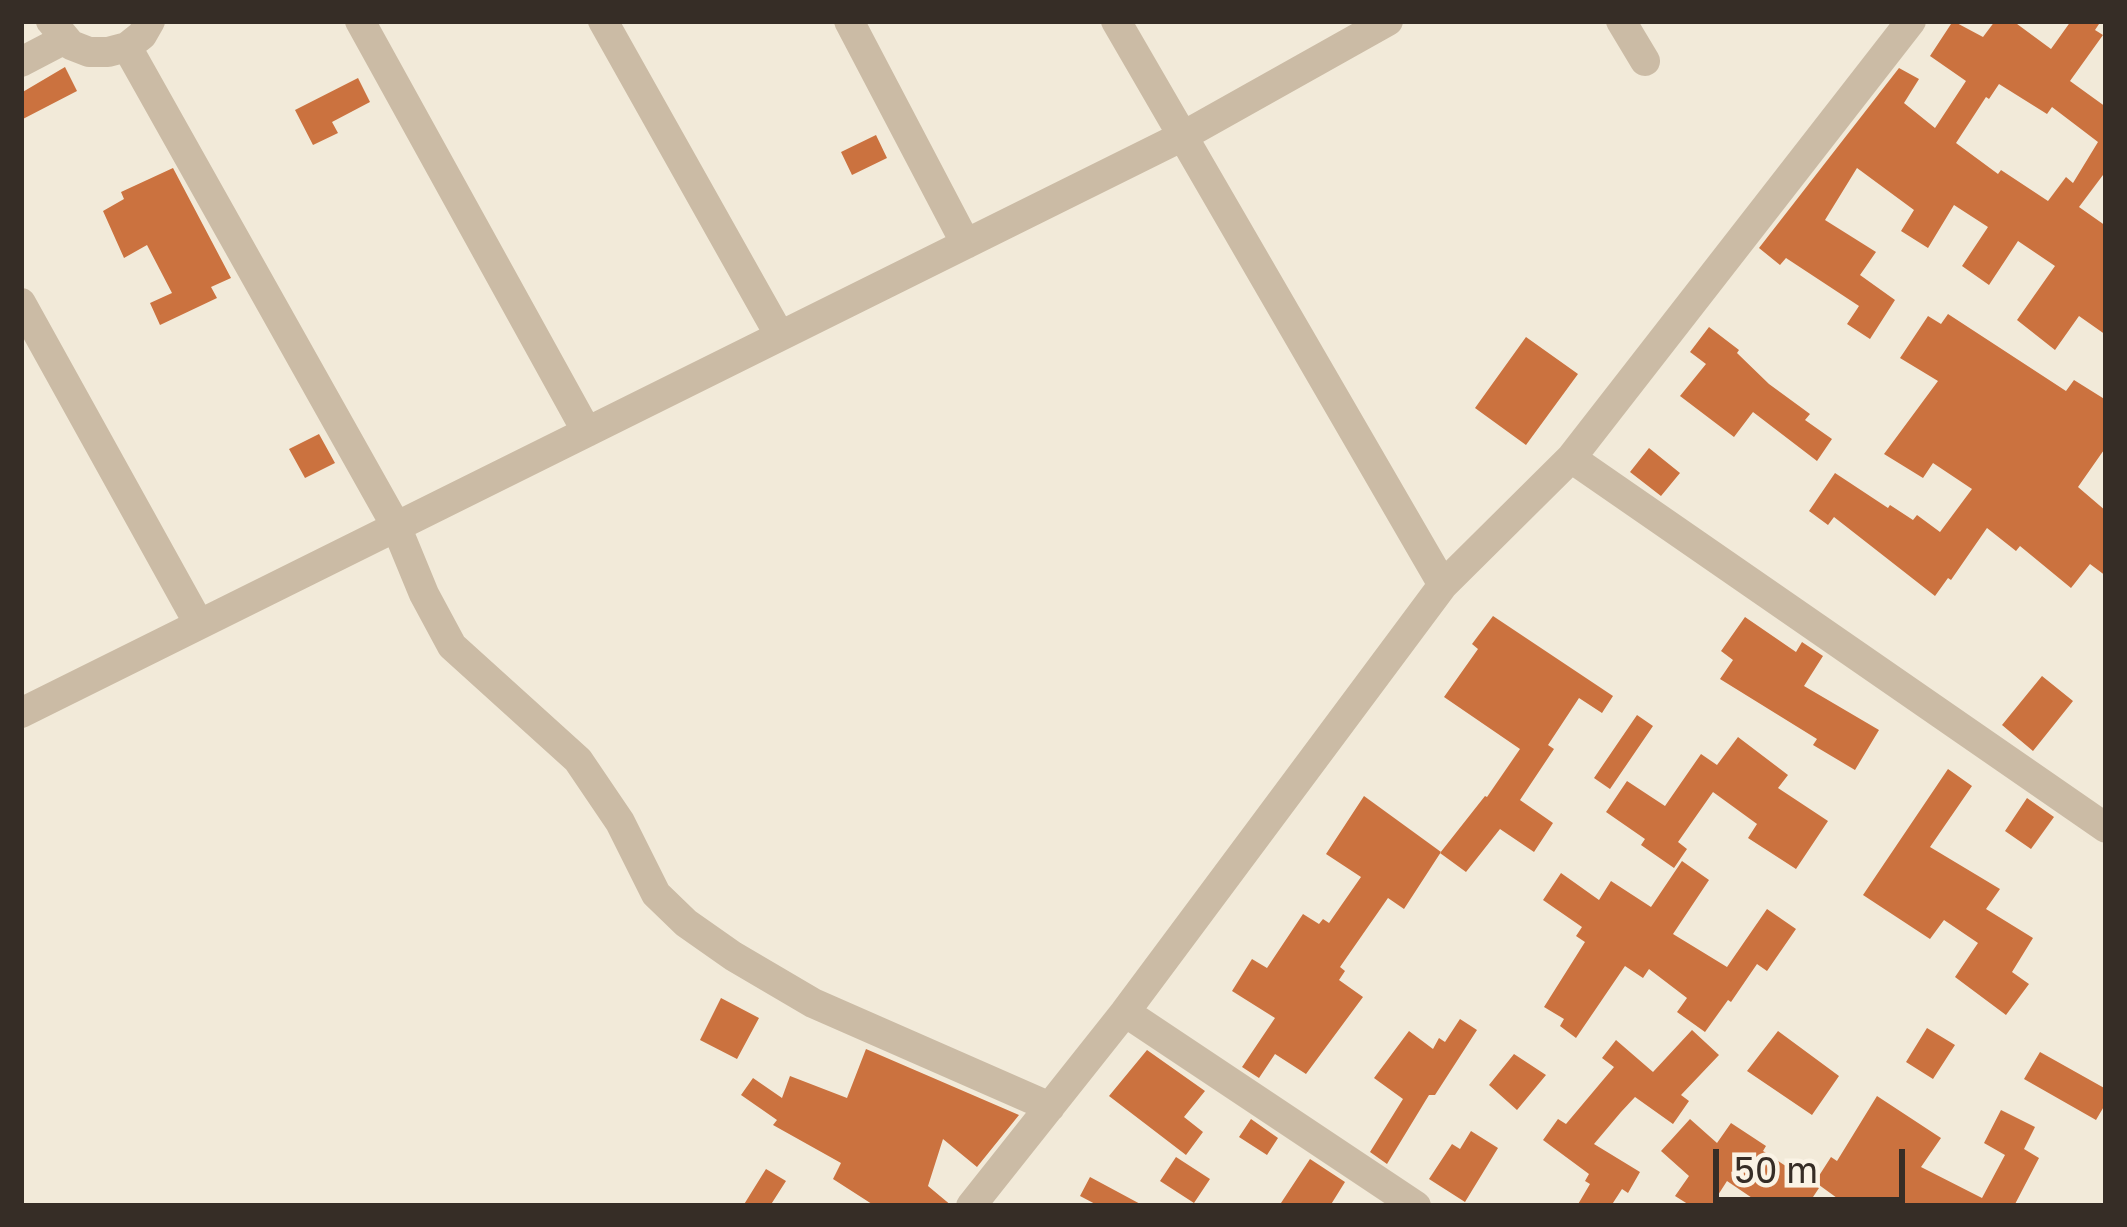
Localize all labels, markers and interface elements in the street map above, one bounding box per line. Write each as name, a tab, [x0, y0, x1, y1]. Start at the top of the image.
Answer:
scale bar	[1719, 1125, 1911, 1199]
text: 50 m	[1734, 1148, 1818, 1191]

